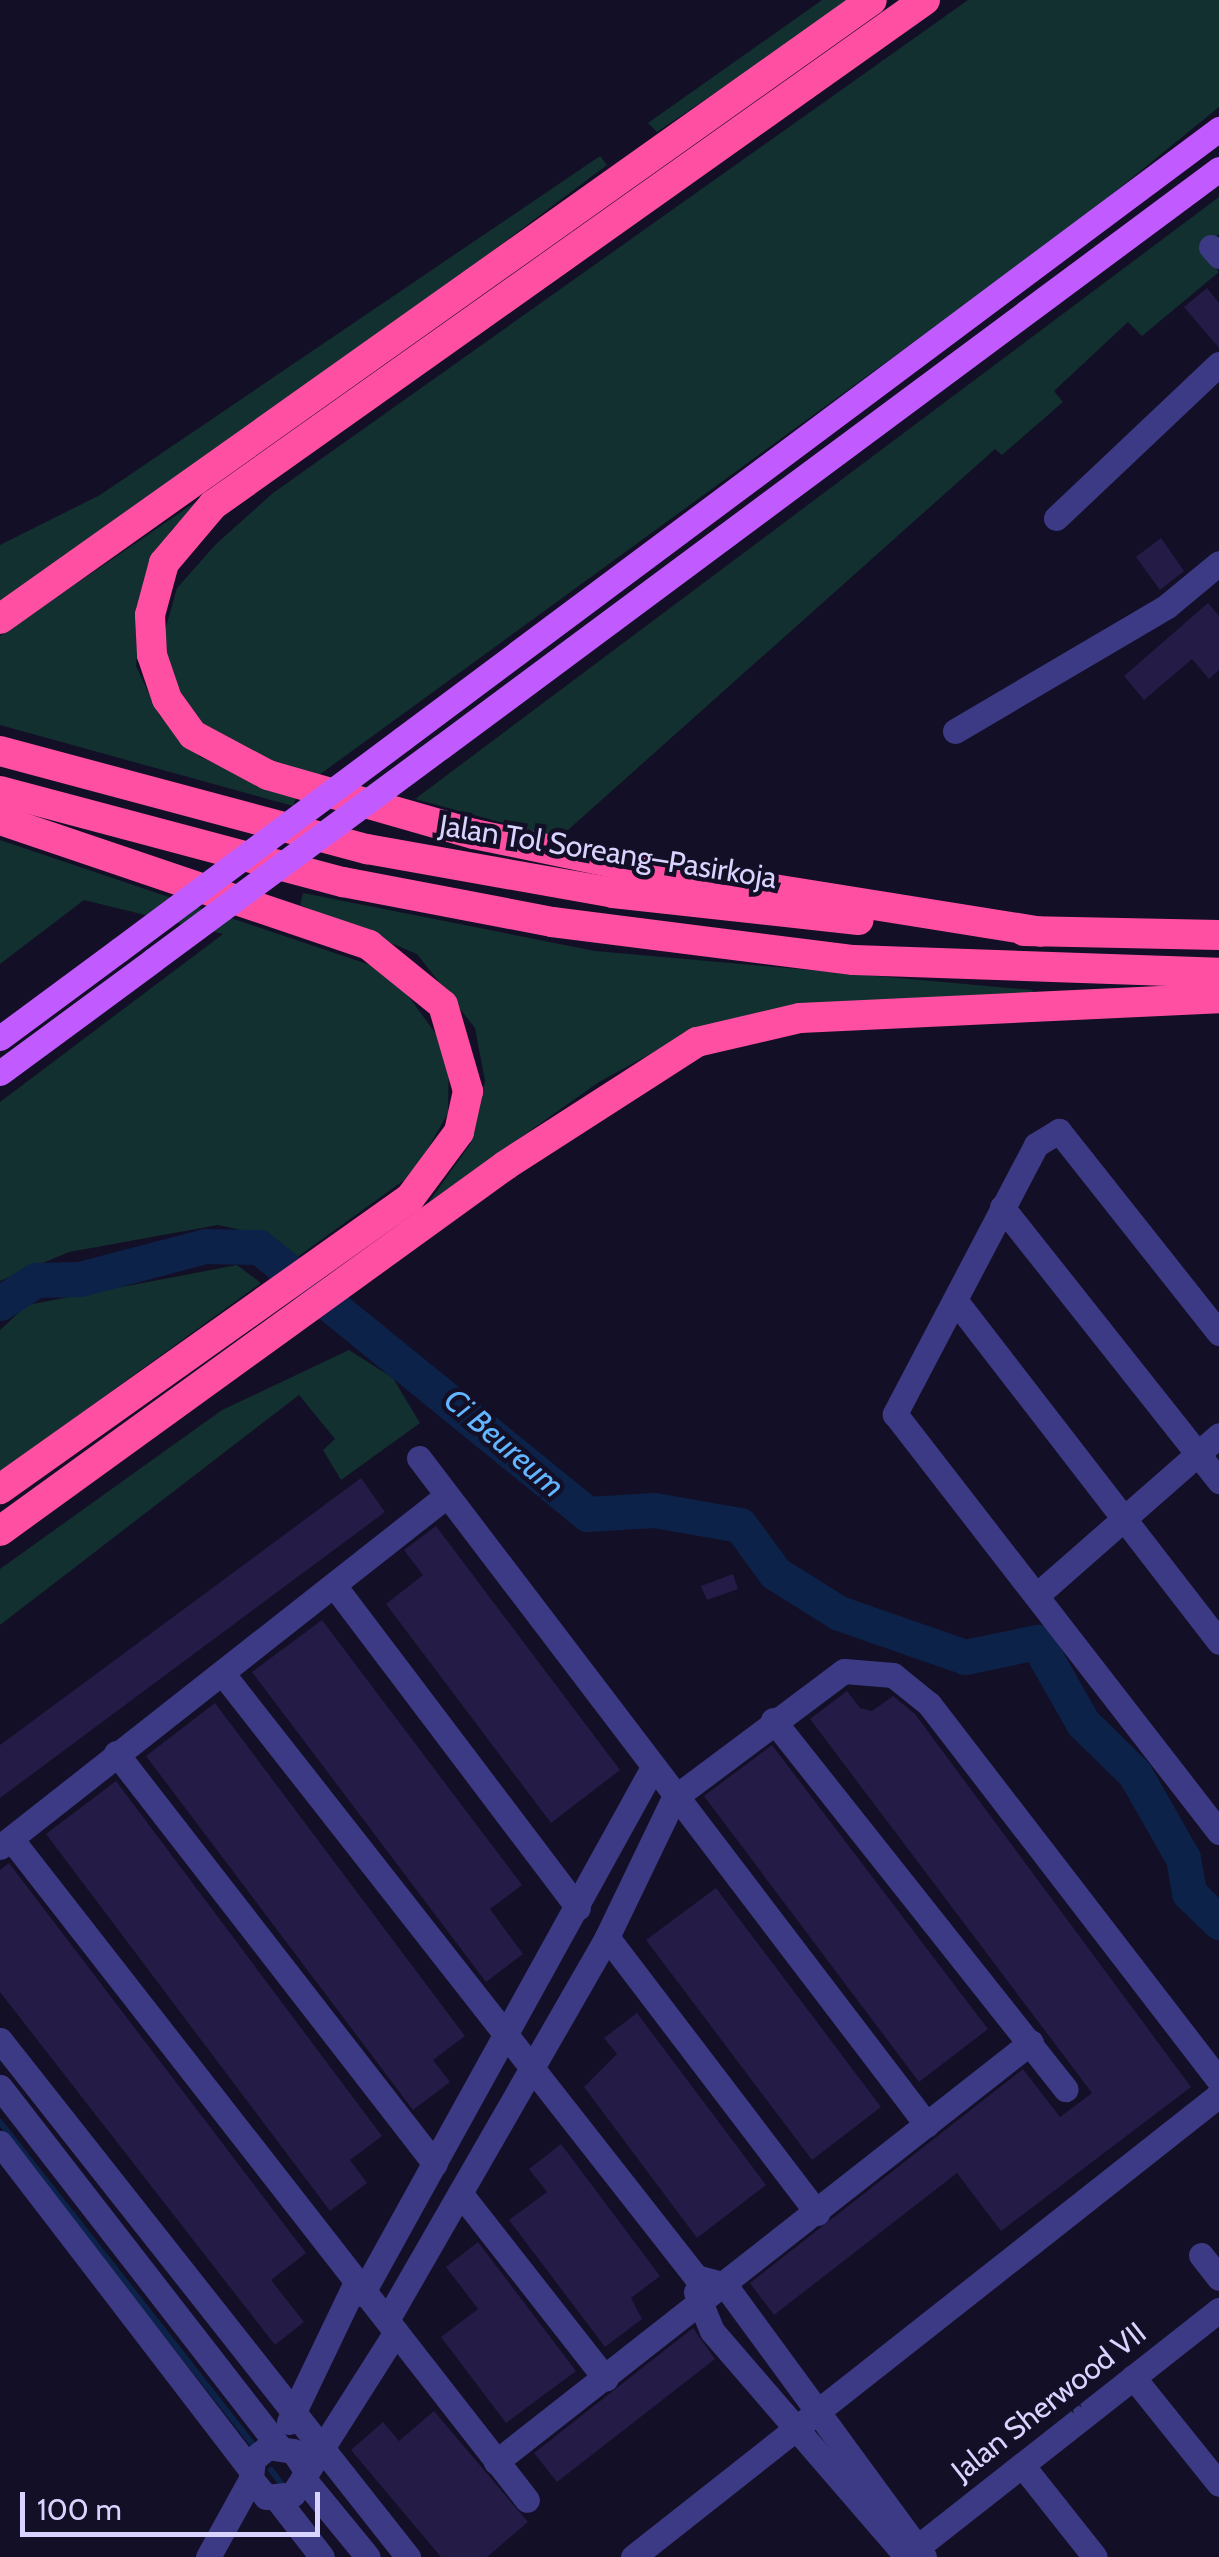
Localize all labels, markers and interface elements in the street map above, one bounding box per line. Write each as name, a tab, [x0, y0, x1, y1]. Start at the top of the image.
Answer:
street label: Jalan Tol Soreang–Pasirkoja	[437, 808, 779, 896]
water label: Ci Beureum	[436, 1380, 572, 1506]
street label: Jalan Sherwood VII	[945, 2315, 1153, 2489]
scale bar	[25, 2472, 325, 2534]
text: 100 m	[37, 2491, 122, 2528]

